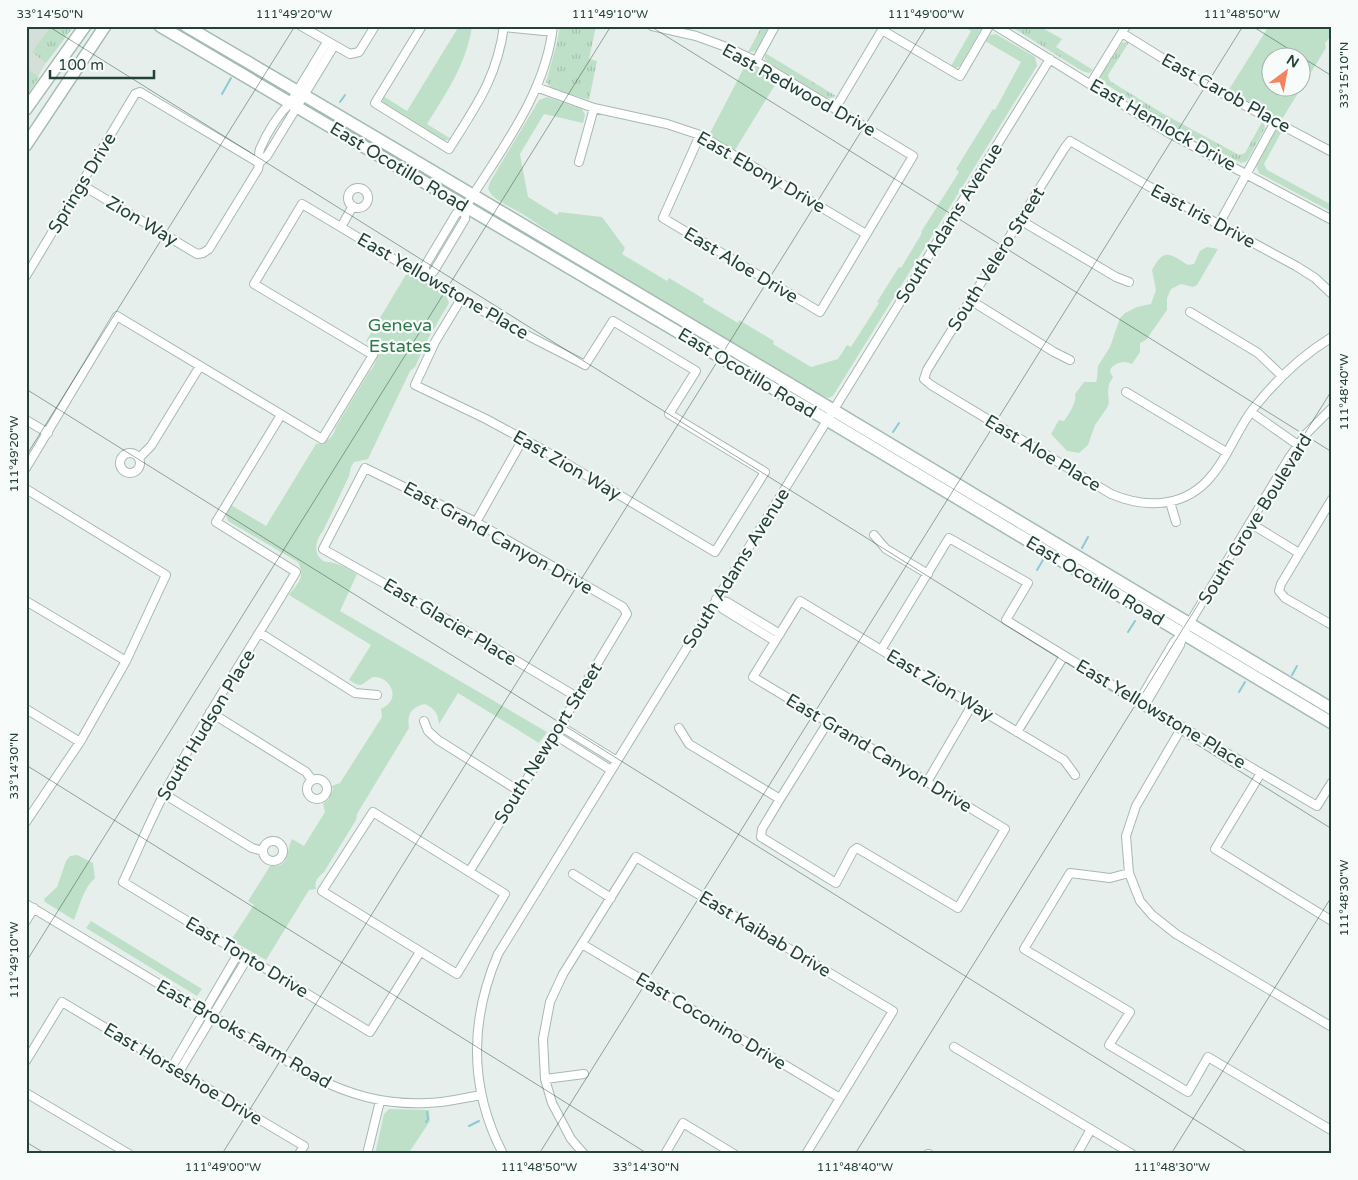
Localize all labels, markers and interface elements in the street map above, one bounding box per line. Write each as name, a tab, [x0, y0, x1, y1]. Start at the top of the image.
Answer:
text: 33°14'50"N	[17, 7, 84, 21]
text: 111°49'20"W	[256, 7, 332, 21]
text: 111°49'10"W	[572, 7, 648, 21]
text: 111°49'00"W	[888, 7, 964, 21]
text: 111°48'50"W	[1204, 7, 1280, 21]
street label: East Redwood Drive	[718, 39, 880, 141]
text: 33°15'10"N	[1337, 42, 1351, 109]
scale bar	[50, 48, 154, 80]
street label: East Carob Place	[1158, 48, 1294, 138]
north arrow	[1260, 48, 1310, 98]
text: N	[1283, 51, 1302, 72]
text: 100 m	[58, 56, 104, 74]
street label: East Hemlock Drive	[1086, 74, 1240, 176]
street label: East Ocotillo Road	[326, 117, 472, 217]
street label: East Ebony Drive	[693, 126, 829, 218]
street label: Springs Drive	[43, 129, 121, 237]
street label: South Adams Avenue	[891, 139, 1007, 307]
street label: East Iris Drive	[1147, 179, 1259, 253]
street label: South Velero Street	[943, 183, 1049, 335]
street label: Zion Way	[102, 191, 182, 251]
street label: East Aloe Drive	[680, 222, 802, 308]
street label: East Yellowstone Place	[353, 228, 533, 344]
park label: Geneva Estates	[368, 314, 432, 357]
street label: East Ocotillo Road	[674, 323, 820, 423]
text: 111°48'40"W	[1337, 354, 1351, 430]
street label: East Aloe Place	[981, 410, 1105, 496]
text: 111°49'20"W	[7, 416, 21, 492]
street label: East Zion Way	[509, 425, 625, 505]
street label: South Grove Boulevard	[1193, 430, 1317, 608]
street label: East Grand Canyon Drive	[399, 477, 597, 599]
street label: South Adams Avenue	[678, 484, 794, 652]
street label: East Ocotillo Road	[1022, 531, 1168, 631]
street label: East Glacier Place	[379, 573, 521, 671]
street label: East Zion Way	[882, 644, 998, 726]
street label: South Hudson Place	[152, 645, 260, 805]
street label: East Yellowstone Place	[1072, 655, 1250, 773]
street label: South Newport Street	[489, 658, 607, 828]
street label: East Grand Canyon Drive	[782, 689, 976, 817]
text: 33°14'30"N	[7, 733, 21, 800]
text: 111°48'30"W	[1337, 860, 1351, 936]
street label: East Kaibab Drive	[695, 886, 835, 982]
street label: East Tonto Drive	[181, 912, 313, 1002]
text: 111°49'10"W	[7, 922, 21, 998]
street label: East Coconino Drive	[632, 967, 790, 1075]
street label: East Brooks Farm Road	[153, 975, 335, 1093]
street label: East Horseshoe Drive	[100, 1018, 266, 1130]
text: 111°49'00"W	[185, 1160, 261, 1174]
text: 111°48'50"W	[501, 1160, 577, 1174]
text: 33°14'30"N	[613, 1160, 680, 1174]
text: 111°48'40"W	[817, 1160, 893, 1174]
text: 111°48'30"W	[1134, 1160, 1210, 1174]

